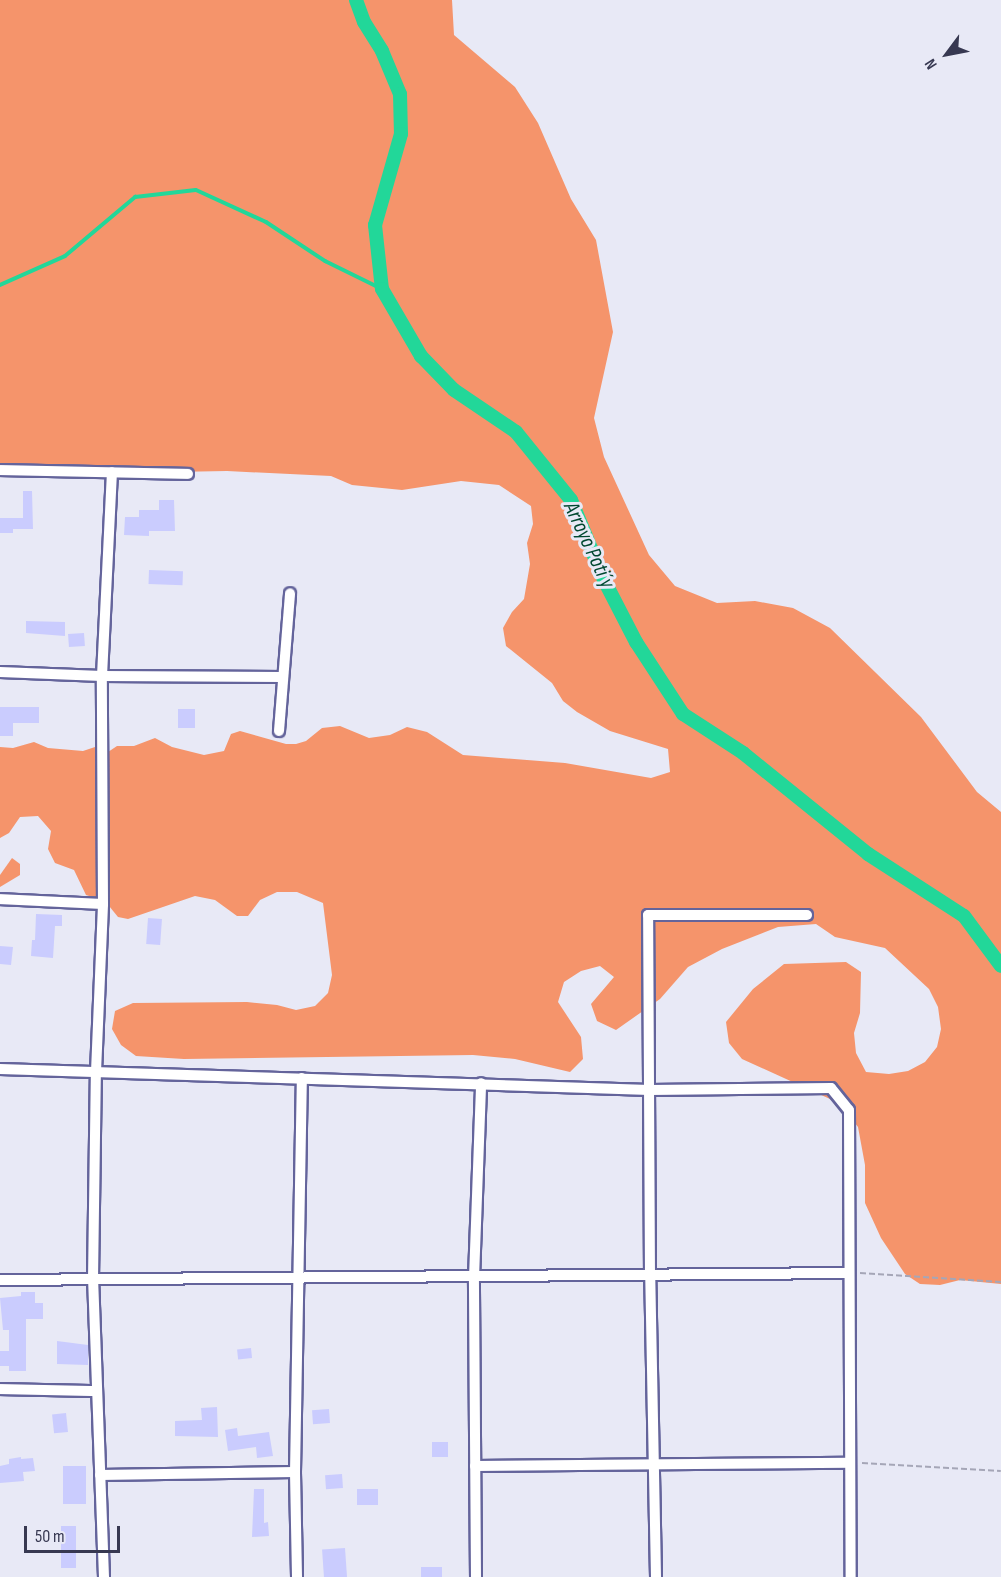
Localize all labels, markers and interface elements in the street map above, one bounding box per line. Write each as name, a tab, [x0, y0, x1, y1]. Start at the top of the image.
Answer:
north arrow	[917, 24, 977, 84]
text: N	[921, 55, 942, 72]
water label: Arroyo Poti´y	[558, 498, 620, 592]
scale bar	[27, 1514, 123, 1552]
text: 50 m	[35, 1526, 65, 1547]

